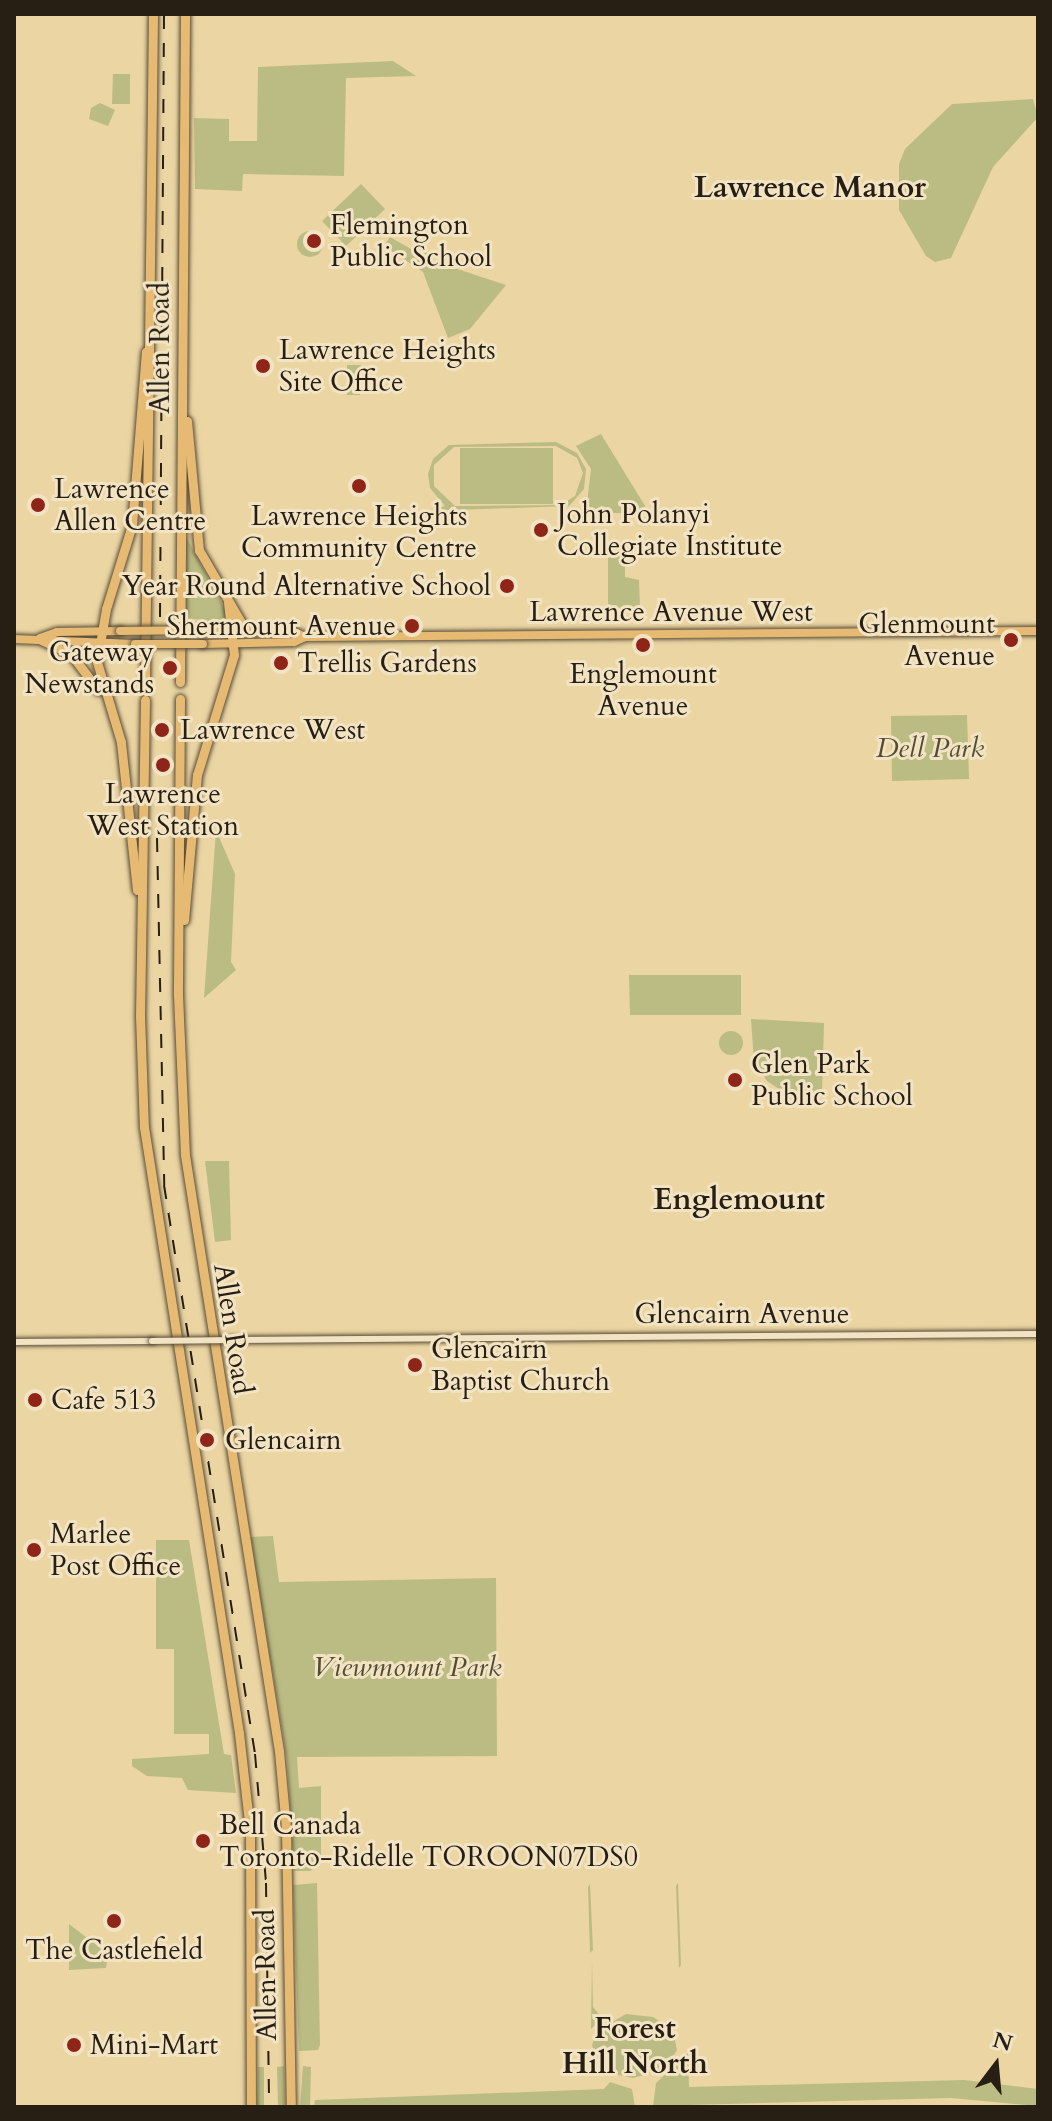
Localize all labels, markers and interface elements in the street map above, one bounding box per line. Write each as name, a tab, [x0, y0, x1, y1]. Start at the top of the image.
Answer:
district label: Lawrence Manor	[694, 170, 926, 206]
place label: Flemington Public School	[330, 208, 492, 274]
marker: Flemington Public School	[305, 232, 323, 250]
street label: Allen Road	[143, 282, 177, 414]
place label: Lawrence Heights Site Office	[279, 333, 496, 399]
marker: Lawrence Heights Site Office	[254, 357, 272, 375]
place label: Lawrence Allen Centre	[54, 472, 206, 538]
marker: Lawrence Heights Community Centre	[350, 477, 368, 495]
marker: Lawrence Allen Centre	[29, 496, 47, 514]
place label: John Polanyi Collegiate Institute	[557, 497, 783, 563]
place label: Lawrence Heights Community Centre	[241, 499, 477, 565]
marker: John Polanyi Collegiate Institute	[532, 521, 550, 539]
place label: Year Round Alternative School	[122, 569, 491, 603]
marker: Year Round Alternative School	[498, 577, 516, 595]
street label: Lawrence Avenue West	[529, 595, 813, 629]
place label: Glenmount Avenue	[858, 607, 995, 673]
place label: Shermount Avenue	[166, 609, 396, 643]
marker: Shermount Avenue	[403, 617, 421, 635]
marker: Glenmount Avenue	[1002, 631, 1020, 649]
place label: Gateway Newstands	[24, 635, 154, 701]
marker: Englemount Avenue	[634, 636, 652, 654]
place label: Trellis Gardens	[297, 646, 477, 680]
marker: Trellis Gardens	[272, 654, 290, 672]
place label: Englemount Avenue	[569, 657, 717, 723]
marker: Gateway Newstands	[161, 659, 179, 677]
place label: Lawrence West	[180, 713, 365, 747]
marker: Lawrence West	[151, 719, 173, 741]
park label: Dell Park	[876, 731, 984, 765]
marker: Lawrence West Station	[154, 756, 172, 774]
place label: Lawrence West Station	[87, 777, 239, 843]
place label: Glen Park Public School	[751, 1047, 913, 1113]
marker: Glen Park Public School	[726, 1071, 744, 1089]
district label: Englemount	[653, 1182, 825, 1218]
street label: Allen Road	[206, 1261, 260, 1397]
street label: Glencairn Avenue	[634, 1297, 850, 1331]
place label: Glencairn Baptist Church	[431, 1332, 610, 1398]
marker: Glencairn Baptist Church	[406, 1356, 424, 1374]
place label: Cafe 513	[51, 1383, 156, 1417]
marker: Cafe 513	[26, 1391, 44, 1409]
place label: Glencairn	[225, 1423, 342, 1457]
marker: Glencairn	[196, 1429, 218, 1451]
place label: Marlee Post Office	[50, 1517, 181, 1583]
marker: Marlee Post Office	[25, 1541, 43, 1559]
park label: Viewmount Park	[312, 1650, 502, 1684]
place label: Bell Canada Toronto-Ridelle TOROON07DS0	[219, 1808, 638, 1874]
marker: Bell Canada Toronto-Ridelle TOROON07DS0	[194, 1832, 212, 1850]
street label: Allen Road	[248, 1909, 284, 2041]
marker: The Castlefield	[105, 1912, 123, 1930]
place label: The Castlefield	[25, 1933, 203, 1967]
district label: Forest Hill North	[562, 2011, 708, 2082]
north arrow	[956, 2025, 1036, 2105]
text: N	[989, 2025, 1016, 2059]
place label: Mini-Mart	[90, 2028, 218, 2062]
marker: Mini-Mart	[65, 2036, 83, 2054]

